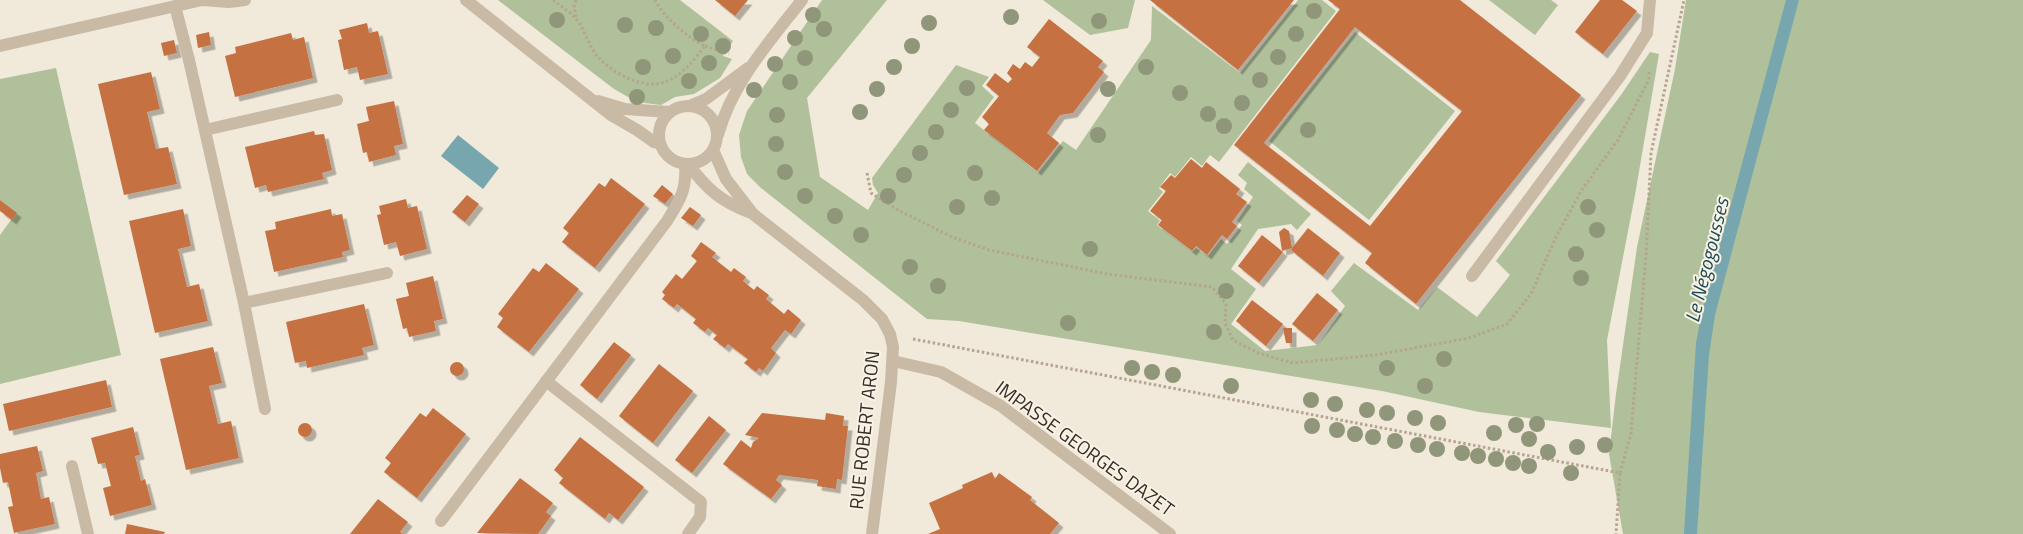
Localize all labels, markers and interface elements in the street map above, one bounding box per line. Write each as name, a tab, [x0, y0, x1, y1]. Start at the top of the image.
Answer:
water label: Le Négogousses	[1676, 193, 1737, 325]
street label: RUE ROBERT ARON	[841, 349, 886, 511]
street label: IMPASSE GEORGES DAZET	[990, 373, 1181, 522]

